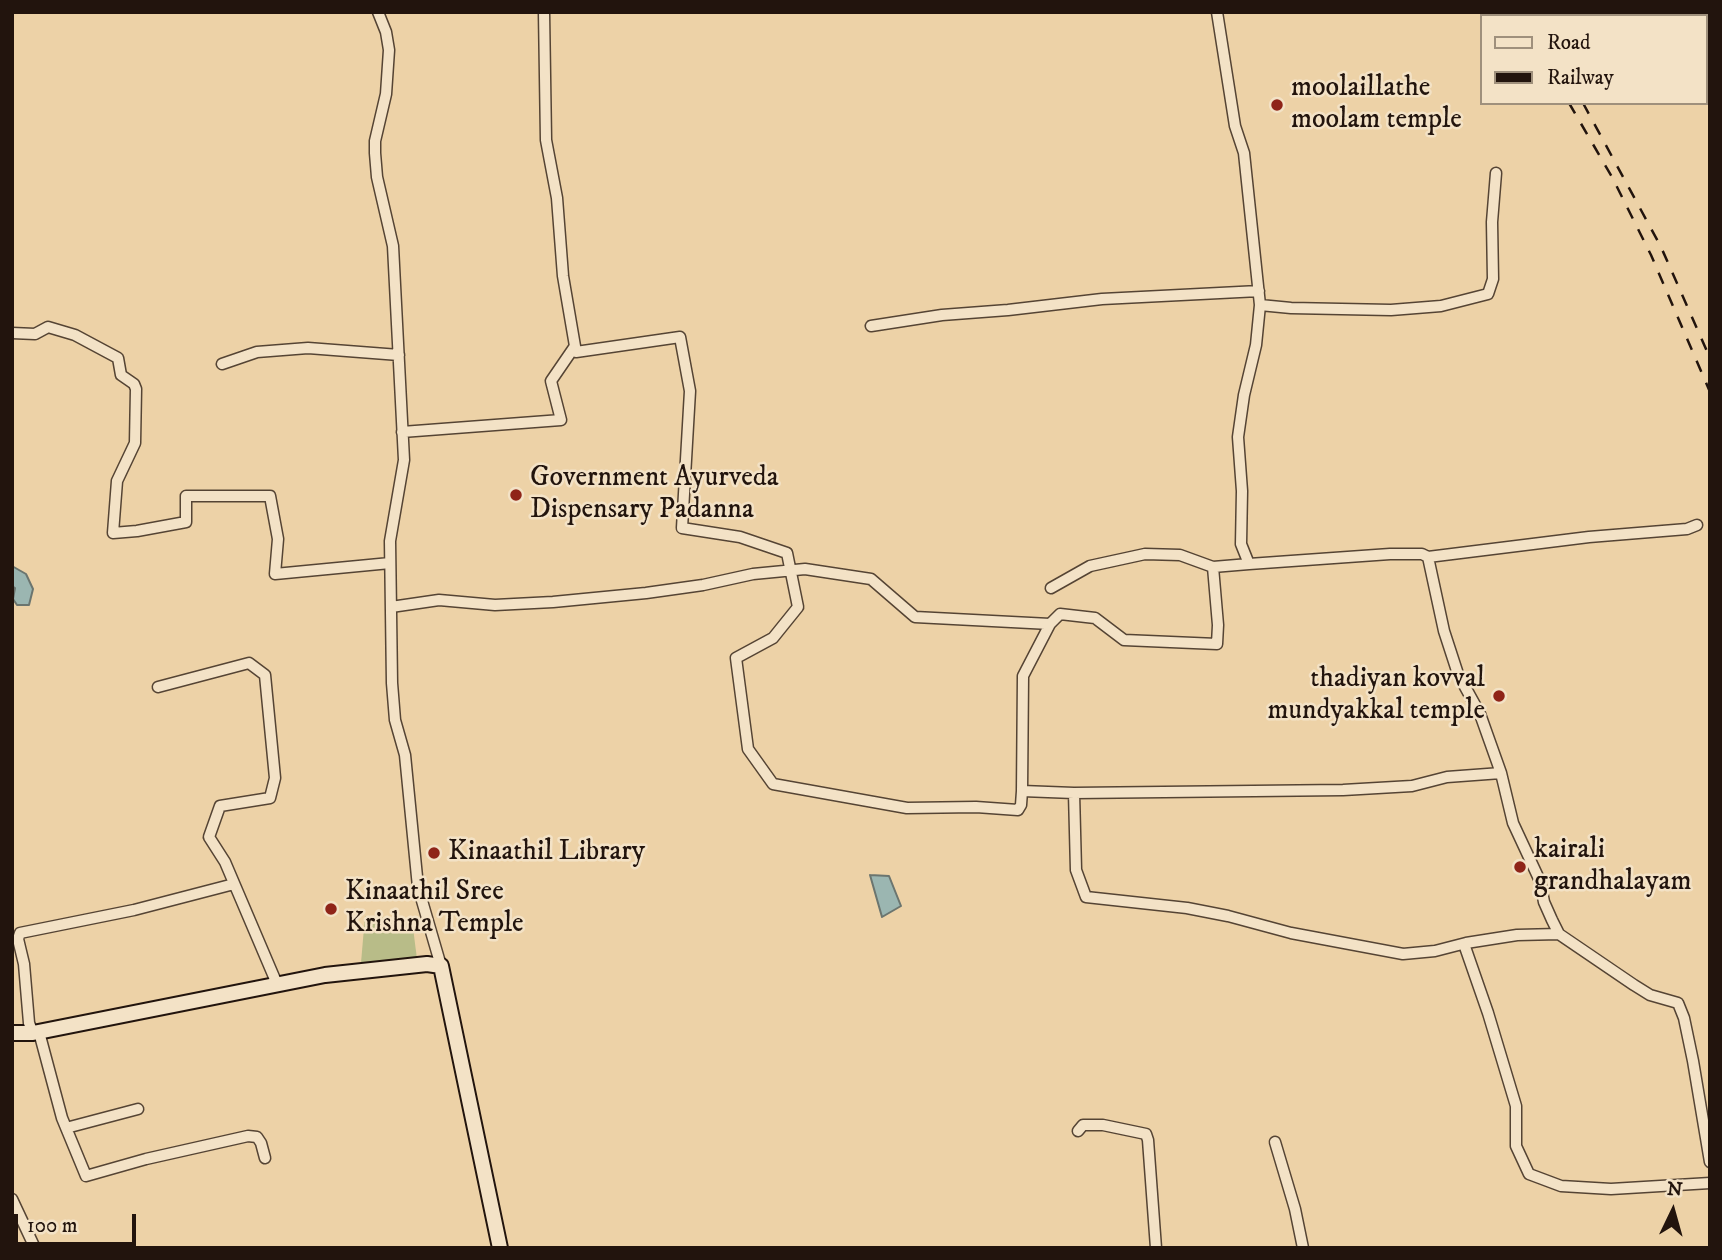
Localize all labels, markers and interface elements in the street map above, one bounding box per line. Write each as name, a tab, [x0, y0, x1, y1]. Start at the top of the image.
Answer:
legend	[1480, 14, 1708, 105]
text: Road	[1547, 30, 1591, 56]
text: Railway	[1547, 65, 1614, 91]
place label: moolaillathe moolam temple	[1291, 72, 1462, 138]
marker: moolaillathe moolam temple	[1269, 97, 1285, 113]
place label: Government Ayurveda Dispensary Padanna	[530, 462, 779, 528]
marker: Government Ayurveda Dispensary Padanna	[508, 487, 524, 503]
place label: thadiyan kovval mundyakkal temple	[1268, 663, 1485, 729]
marker: thadiyan kovval mundyakkal temple	[1491, 688, 1507, 704]
place label: kairali grandhalayam	[1534, 834, 1691, 900]
place label: Kinaathil Library	[448, 836, 645, 870]
marker: Kinaathil Library	[426, 845, 442, 861]
marker: kairali grandhalayam	[1512, 859, 1528, 875]
place label: Kinaathil Sree Krishna Temple	[345, 876, 524, 942]
marker: Kinaathil Sree Krishna Temple	[323, 901, 339, 917]
north arrow	[1638, 1176, 1708, 1246]
text: N	[1666, 1177, 1684, 1202]
scale bar	[18, 1200, 140, 1244]
text: 100 m	[27, 1213, 78, 1239]

